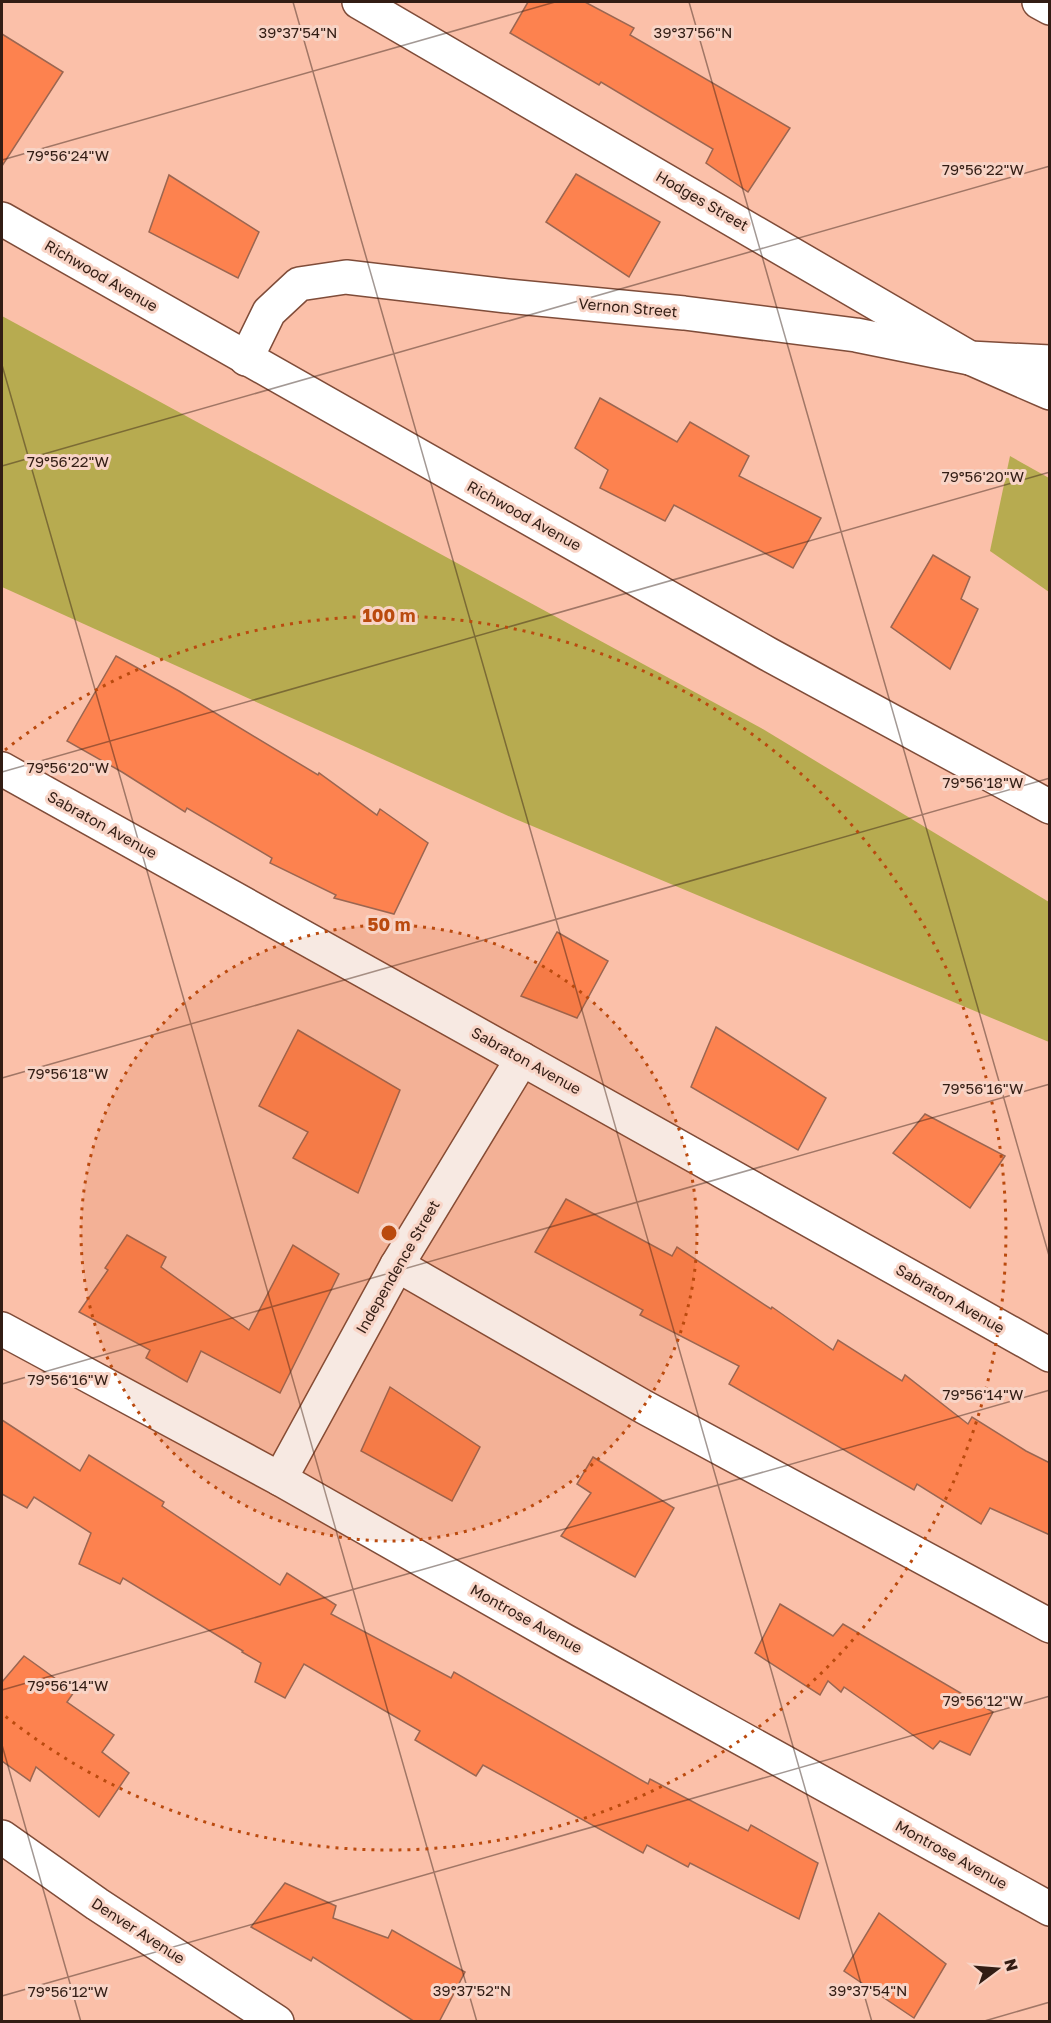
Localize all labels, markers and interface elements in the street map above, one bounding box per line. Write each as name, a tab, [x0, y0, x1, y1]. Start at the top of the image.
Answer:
text: 39°37'54"N	[259, 23, 337, 41]
text: 39°37'56"N	[654, 23, 732, 41]
text: 79°56'24"W	[27, 146, 109, 164]
text: 79°56'22"W	[942, 160, 1024, 178]
street label: Hodges Street	[653, 166, 752, 234]
street label: Richwood Avenue	[42, 235, 161, 315]
street label: Vernon Street	[578, 294, 678, 320]
text: 79°56'22"W	[27, 452, 109, 470]
text: 79°56'20"W	[942, 467, 1024, 485]
street label: Richwood Avenue	[464, 476, 585, 554]
text: 100 m	[363, 604, 415, 626]
text: 79°56'20"W	[27, 758, 109, 776]
text: 79°56'18"W	[943, 773, 1023, 791]
street label: Sabraton Avenue	[45, 787, 161, 862]
text: 50 m	[368, 913, 410, 935]
street label: Sabraton Avenue	[469, 1023, 585, 1098]
text: 79°56'18"W	[28, 1064, 108, 1082]
text: 79°56'16"W	[943, 1079, 1023, 1097]
street label: Independence Street	[352, 1197, 443, 1336]
centre of rings	[379, 1223, 399, 1243]
street label: Sabraton Avenue	[893, 1260, 1008, 1337]
text: 79°56'16"W	[28, 1370, 108, 1388]
text: 79°56'14"W	[943, 1385, 1023, 1403]
street label: Montrose Avenue	[467, 1580, 586, 1656]
text: 79°56'14"W	[28, 1676, 108, 1694]
text: 79°56'12"W	[943, 1691, 1023, 1709]
street label: Montrose Avenue	[892, 1816, 1011, 1892]
street label: Denver Avenue	[89, 1893, 189, 1967]
north arrow	[967, 1939, 1027, 1999]
text: N	[1000, 1956, 1023, 1973]
text: 39°37'52"N	[433, 1981, 511, 1999]
text: 39°37'54"N	[829, 1981, 907, 1999]
text: 79°56'12"W	[28, 1982, 108, 2000]

